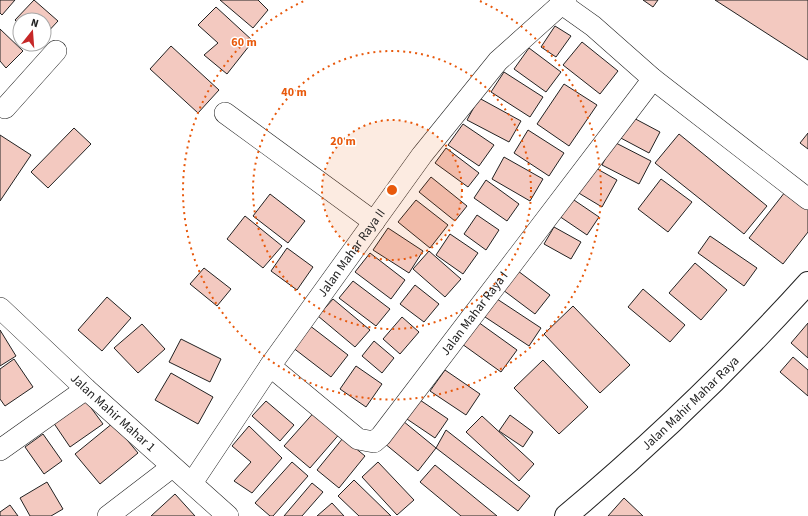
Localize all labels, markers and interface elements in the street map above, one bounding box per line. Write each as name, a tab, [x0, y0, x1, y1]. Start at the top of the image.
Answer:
north arrow	[12, 12, 52, 52]
text: N	[29, 15, 40, 31]
text: 60 m	[231, 34, 257, 51]
text: 40 m	[281, 84, 307, 101]
text: 20 m	[330, 133, 356, 150]
centre of rings	[385, 183, 399, 197]
street label: Jalan Mahar Raya II	[313, 205, 389, 301]
street label: Jalan Mahar Raya I	[437, 268, 512, 359]
street label: Jalan Mahir Mahar Raya	[638, 352, 743, 454]
street label: Jalan Mahir Mahar 1	[66, 370, 159, 456]

